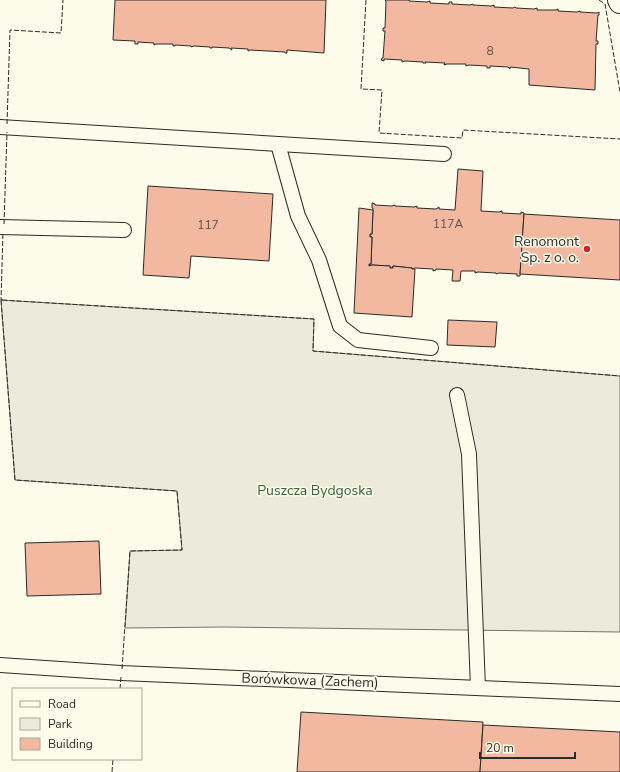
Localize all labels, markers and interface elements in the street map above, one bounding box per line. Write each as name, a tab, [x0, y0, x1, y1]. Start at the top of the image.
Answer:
house number: 8	[486, 43, 494, 59]
house number: 117A	[433, 216, 463, 232]
house number: 117	[197, 217, 219, 233]
place label: Renomont Sp. z o. o.	[514, 232, 579, 267]
marker: Renomont Sp. z o. o.	[582, 244, 592, 254]
park label: Puszcza Bydgoska	[257, 481, 373, 500]
street label: Borówkowa (Zachem)	[241, 669, 379, 692]
legend	[12, 688, 142, 760]
text: Road	[48, 696, 76, 712]
text: Park	[48, 716, 73, 732]
scale bar	[480, 734, 575, 760]
text: Building	[48, 736, 93, 752]
text: 20 m	[486, 740, 514, 756]

